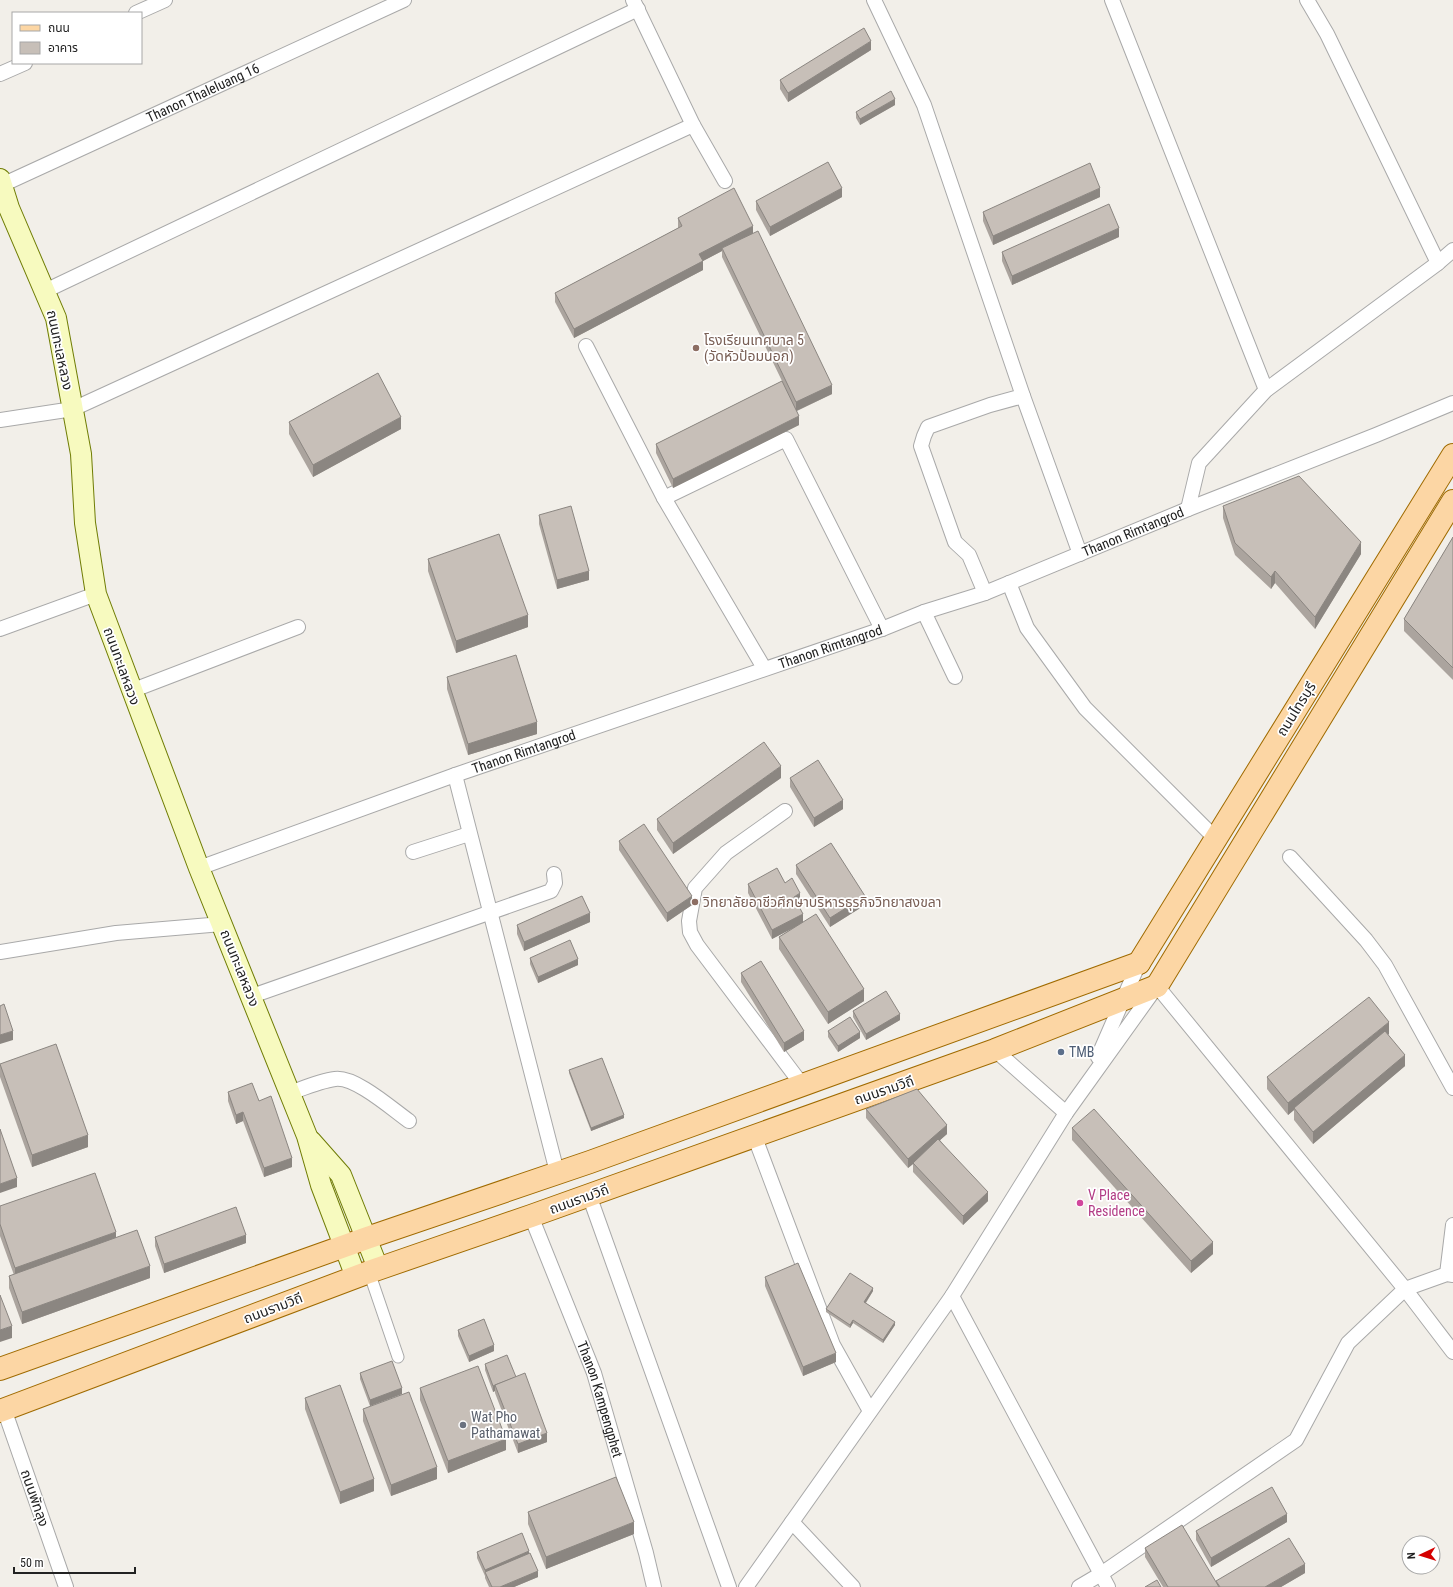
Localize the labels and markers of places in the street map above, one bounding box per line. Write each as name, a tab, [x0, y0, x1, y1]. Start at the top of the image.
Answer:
place label: โรงเรียนเทศบาล 5 (วัดหัวป้อมนอก)	[704, 332, 804, 365]
marker: โรงเรียนเทศบาล 5 (วัดหัวป้อมนอก)	[691, 343, 701, 353]
place label: วิทยาลัยอาชีวศึกษาบริหารธุรกิจวิทยาสงขลา	[702, 894, 941, 911]
marker: วิทยาลัยอาชีวศึกษาบริหารธุรกิจวิทยาสงขลา	[690, 897, 700, 907]
place label: TMB	[1069, 1044, 1095, 1060]
marker: TMB	[1056, 1047, 1066, 1057]
place label: V Place Residence	[1088, 1187, 1145, 1219]
marker: V Place Residence	[1075, 1198, 1085, 1208]
place label: Wat Pho Pathamawat	[471, 1409, 540, 1441]
marker: Wat Pho Pathamawat	[458, 1420, 468, 1430]

